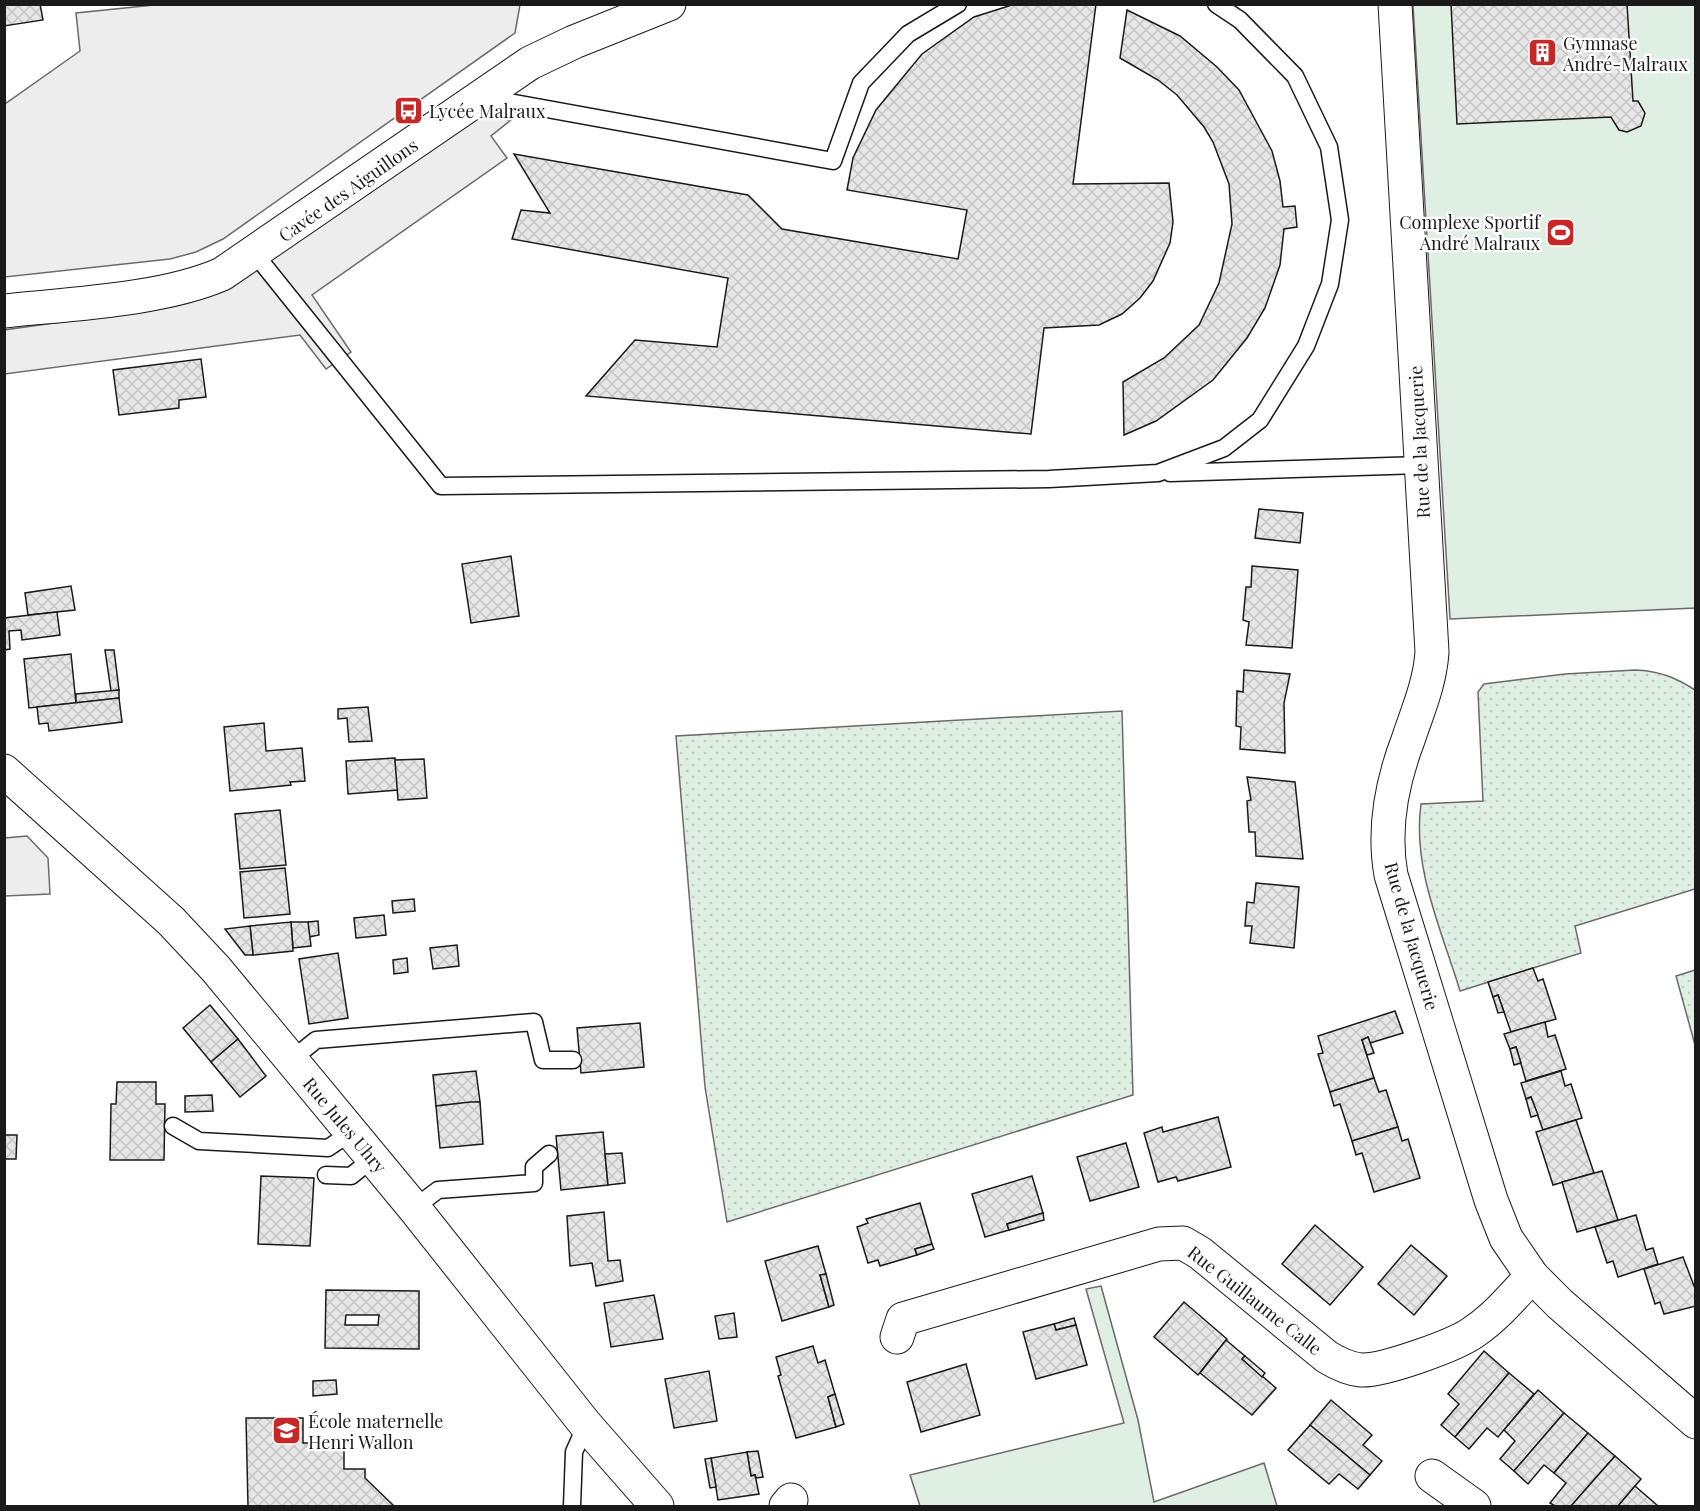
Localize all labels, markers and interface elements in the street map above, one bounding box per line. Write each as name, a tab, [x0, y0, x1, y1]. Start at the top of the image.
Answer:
place label: Gymnase André-Malraux	[1562, 31, 1688, 76]
building icon: Gymnase André-Malraux	[1526, 37, 1558, 69]
bus stop icon: Lycée Malraux	[392, 95, 424, 127]
place label: Lycée Malraux	[429, 99, 546, 123]
street label: Cavée des Aiguillons	[274, 133, 422, 247]
place label: Complexe Sportif André Malraux	[1399, 210, 1542, 255]
sports icon: Complexe Sportif André Malraux	[1545, 216, 1577, 248]
street label: Rue de la Jacquerie	[1403, 365, 1435, 519]
street label: Rue de la Jacquerie	[1379, 859, 1445, 1013]
street label: Rue Jules Uhry	[298, 1072, 392, 1178]
street label: Rue Guillaume Calle	[1183, 1240, 1327, 1360]
place label: École maternelle Henri Wallon	[308, 1409, 443, 1454]
school or university icon: École maternelle Henri Wallon	[271, 1415, 303, 1447]

